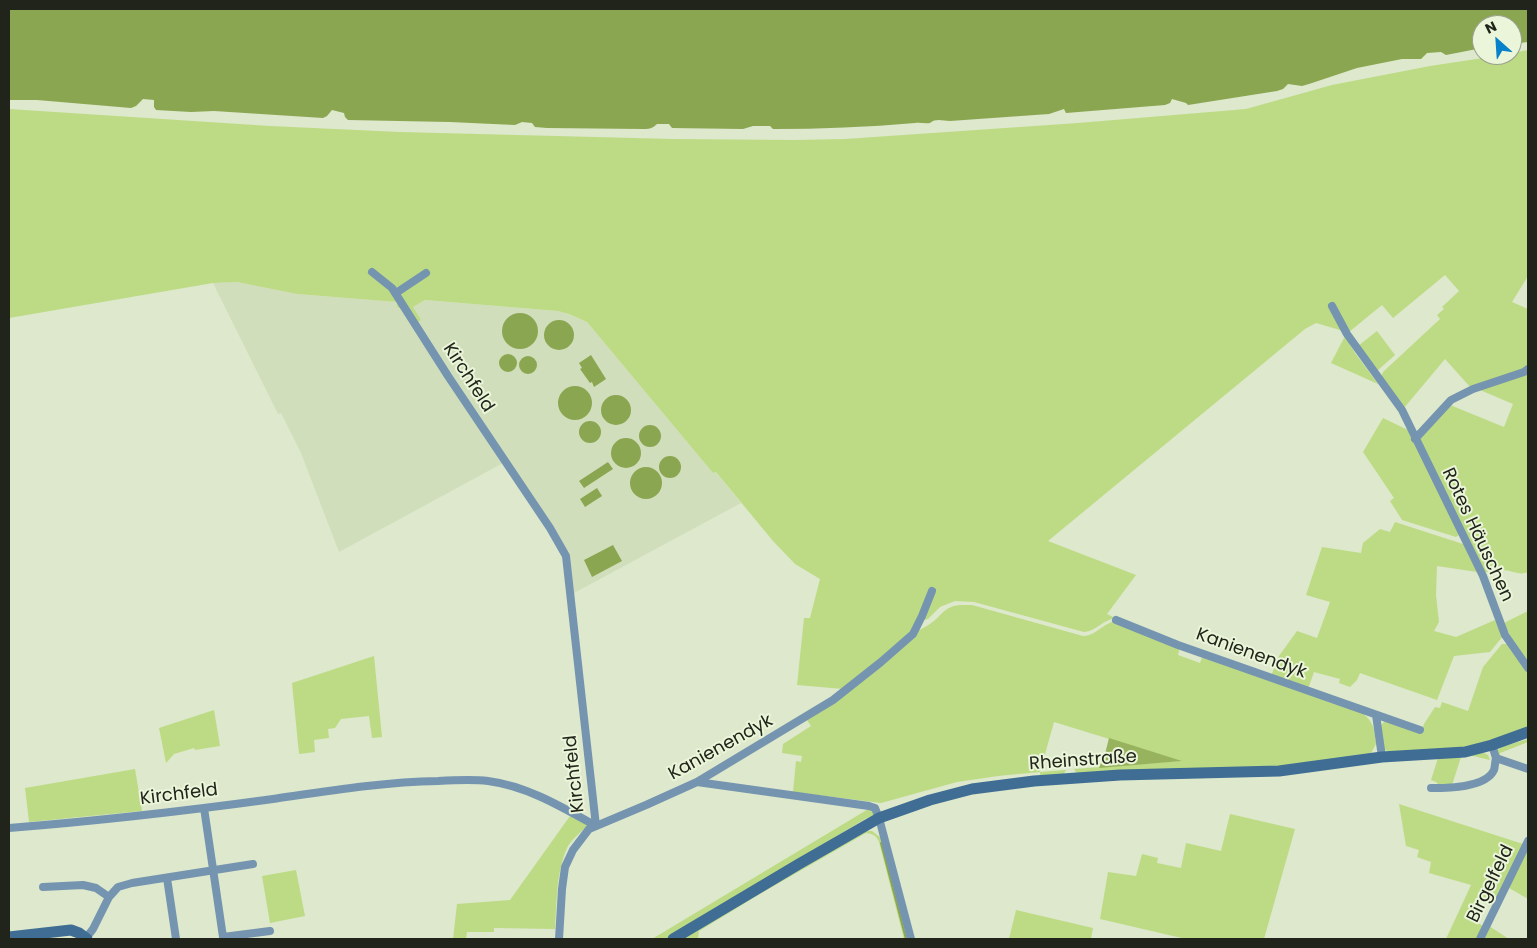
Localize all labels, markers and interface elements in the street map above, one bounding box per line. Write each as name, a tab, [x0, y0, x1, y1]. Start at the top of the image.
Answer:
north arrow	[1472, 15, 1522, 65]
text: N	[1482, 16, 1500, 39]
street label: Kirchfeld	[438, 339, 498, 417]
street label: Rotes Häuschen	[1437, 465, 1517, 605]
street label: Kanienendyk	[1193, 624, 1309, 684]
street label: Kanienendyk	[665, 710, 777, 786]
street label: Kirchfeld	[560, 734, 590, 814]
street label: Rheinstraße	[1028, 746, 1138, 776]
street label: Kirchfeld	[139, 780, 219, 810]
street label: Birgelfeld	[1463, 842, 1519, 926]

